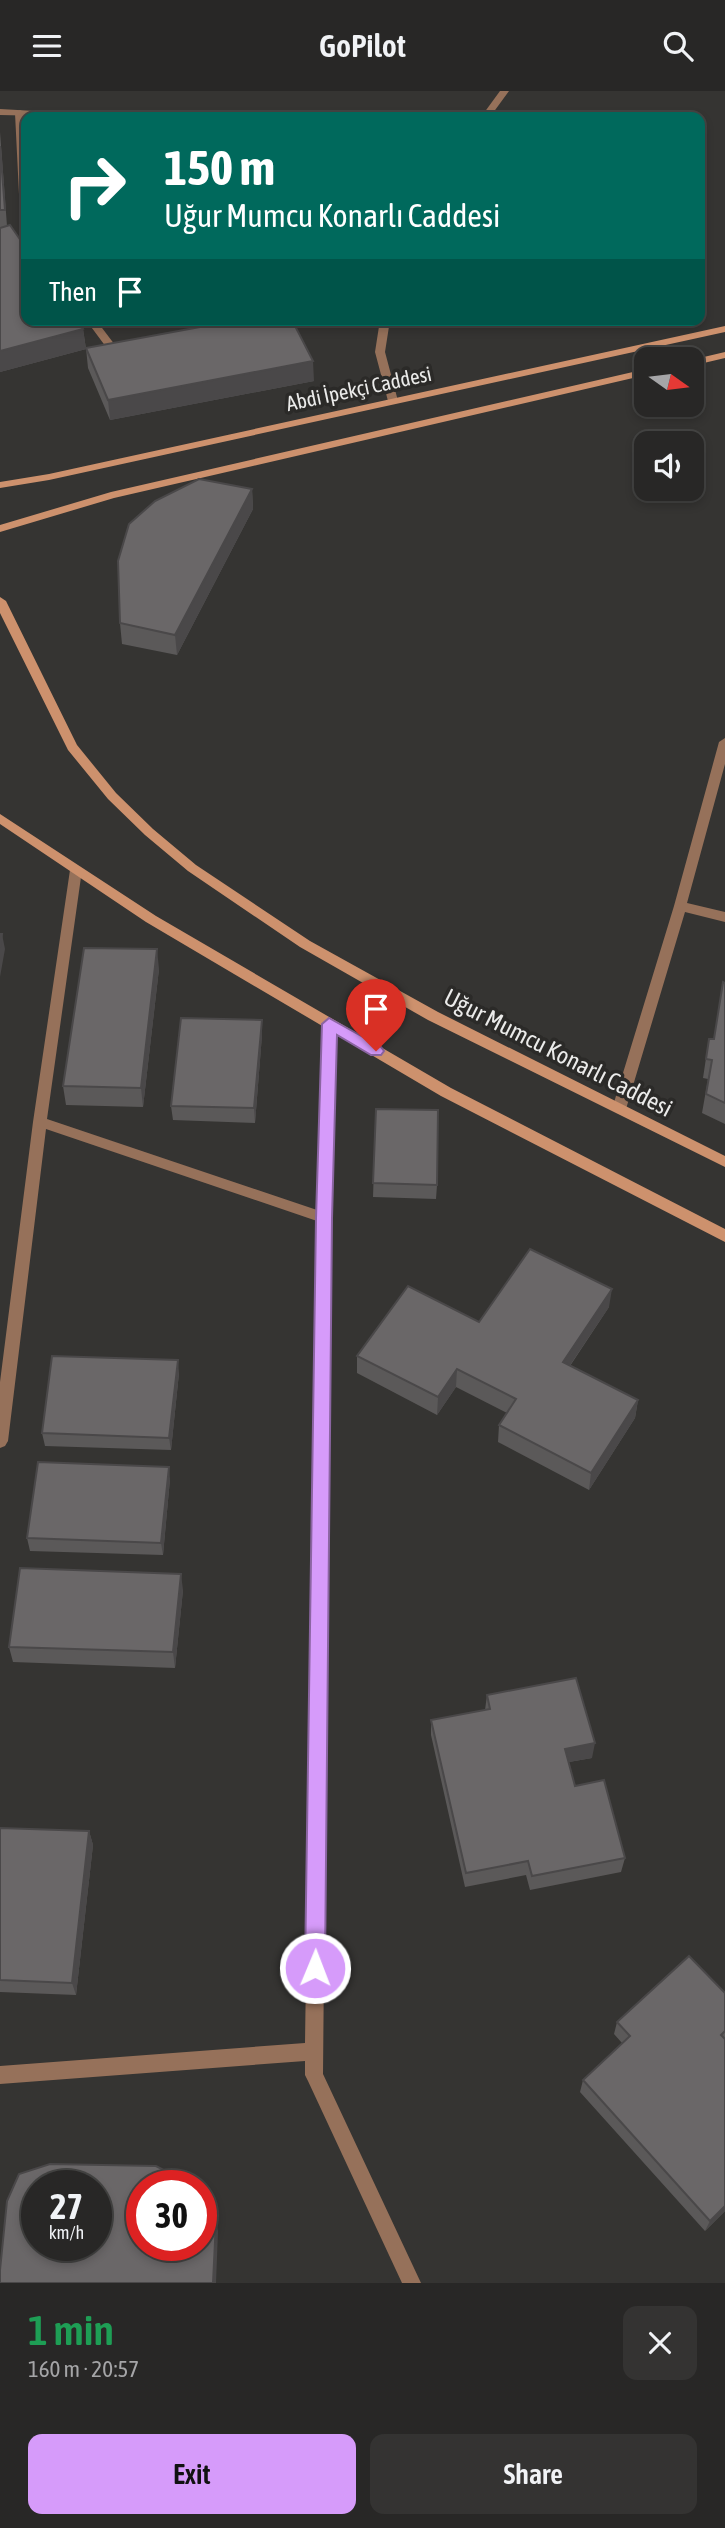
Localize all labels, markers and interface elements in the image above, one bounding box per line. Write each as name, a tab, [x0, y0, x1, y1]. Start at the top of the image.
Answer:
icon: menu	[28, 27, 66, 65]
text: GoPilot	[319, 27, 406, 64]
icon: search	[659, 27, 697, 65]
text: 150 m	[164, 139, 275, 195]
icon: right	[49, 140, 140, 231]
text: Uğur Mumcu Konarlı Caddesi	[164, 197, 500, 234]
icon: arrive	[111, 273, 149, 311]
text: Then	[49, 277, 97, 307]
north arrow	[634, 347, 704, 417]
map controls	[634, 347, 704, 501]
street label: Abdi İpekçi Caddesi	[284, 361, 434, 415]
button: sound	[634, 431, 704, 501]
pin	[346, 979, 406, 1051]
street label: Uğur Mumcu Konarlı Caddesi	[440, 983, 677, 1122]
icon: arrive	[357, 990, 395, 1028]
position arrow	[278, 1931, 352, 2005]
speed limit sign: 30	[126, 2170, 217, 2261]
text: 27	[50, 2186, 83, 2226]
text: km/h	[49, 2222, 84, 2243]
text: 1 min	[28, 2306, 114, 2354]
button: close	[623, 2306, 697, 2380]
text: 160 m · 20:57	[28, 2356, 139, 2382]
button: Exit	[28, 2434, 356, 2514]
button: Share	[370, 2434, 697, 2514]

